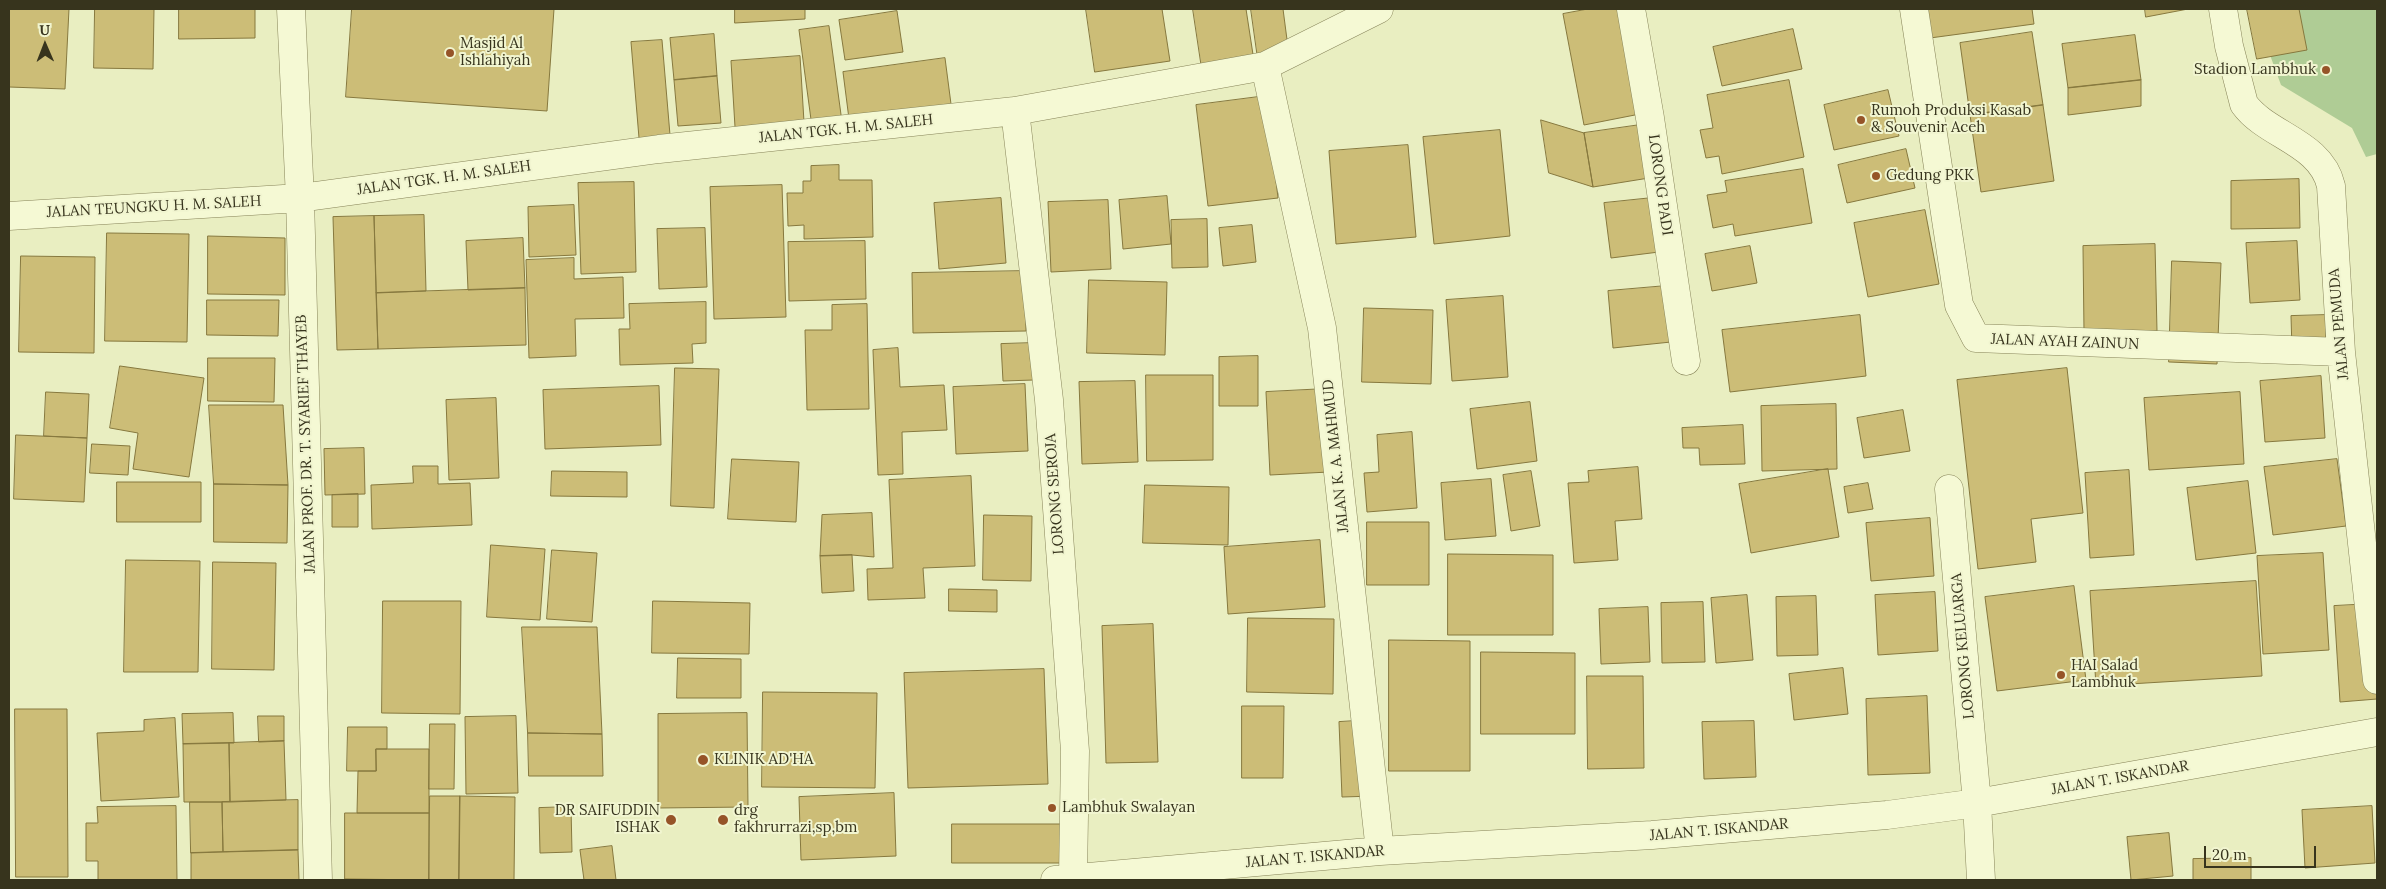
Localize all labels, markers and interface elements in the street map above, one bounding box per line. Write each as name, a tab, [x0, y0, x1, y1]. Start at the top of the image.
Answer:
north arrow	[20, 20, 70, 70]
text: U	[39, 21, 50, 39]
place label: Masjid Al Ishlahiyah	[460, 35, 530, 70]
marker: Masjid Al Ishlahiyah	[444, 47, 456, 59]
place label: Stadion Lambhuk	[2194, 61, 2316, 79]
marker: Stadion Lambhuk	[2320, 64, 2332, 76]
place label: Rumoh Produksi Kasab & Souvenir Aceh	[1871, 102, 2031, 137]
street label: JALAN TGK. H. M. SALEH	[758, 111, 934, 147]
marker: Rumoh Produksi Kasab & Souvenir Aceh	[1855, 114, 1867, 126]
street label: LORONG PADI	[1644, 133, 1676, 237]
street label: JALAN TGK. H. M. SALEH	[356, 157, 532, 199]
place label: Gedung PKK	[1886, 167, 1974, 185]
marker: Gedung PKK	[1870, 170, 1882, 182]
street label: JALAN TEUNGKU H. M. SALEH	[46, 192, 262, 222]
street label: JALAN PEMUDA	[2325, 267, 2353, 381]
street label: JALAN PROF. DR. T. SYARIEF THAYEB	[292, 314, 320, 574]
street label: JALAN AYAH ZAINUN	[1990, 330, 2140, 354]
street label: JALAN K. A. MAHMUD	[1319, 378, 1353, 534]
street label: LORONG SEROJA	[1042, 433, 1068, 555]
street label: LORONG KELUARGA	[1948, 572, 1978, 720]
place label: HAI Salad Lambhuk	[2071, 657, 2138, 692]
marker: HAI Salad Lambhuk	[2055, 669, 2067, 681]
place label: KLINIK AD'HA	[714, 751, 813, 769]
marker: KLINIK AD'HA	[696, 753, 710, 767]
street label: JALAN T. ISKANDAR	[2050, 757, 2190, 799]
place label: Lambhuk Swalayan	[1062, 799, 1195, 817]
place label: DR SAIFUDDIN ISHAK	[555, 802, 660, 837]
place label: drg fakhrurrazi,sp,bm	[734, 802, 857, 837]
marker: Lambhuk Swalayan	[1046, 802, 1058, 814]
marker: DR SAIFUDDIN ISHAK	[664, 813, 678, 827]
marker: drg fakhrurrazi,sp,bm	[716, 813, 730, 827]
street label: JALAN T. ISKANDAR	[1649, 815, 1789, 845]
scale bar	[2206, 836, 2318, 868]
street label: JALAN T. ISKANDAR	[1245, 842, 1385, 872]
text: 20 m	[2212, 845, 2247, 864]

